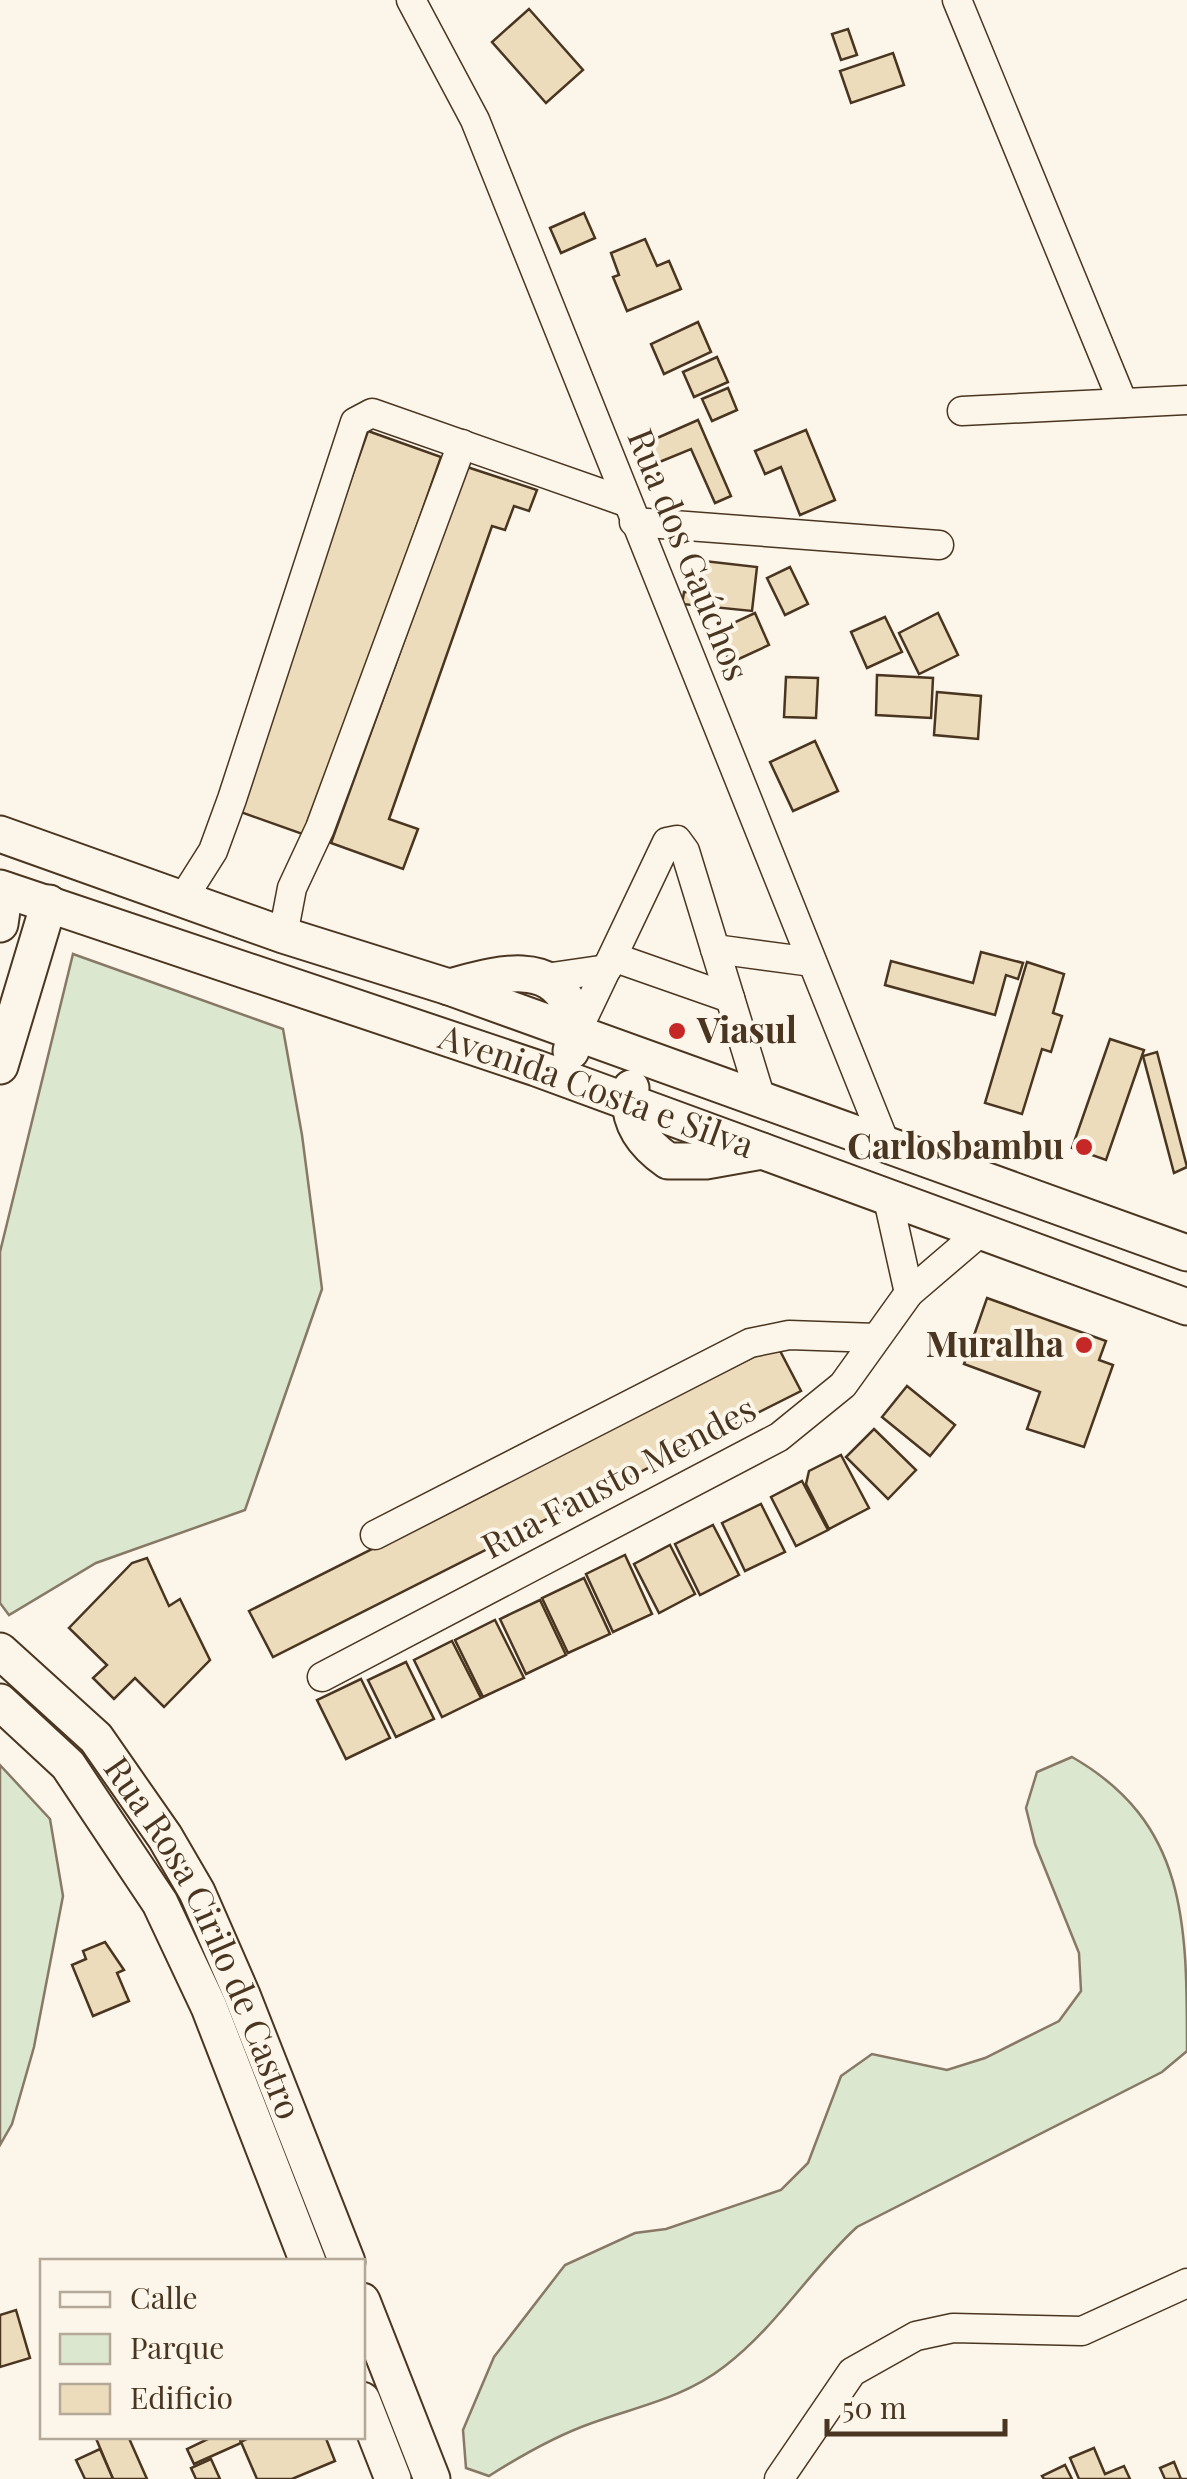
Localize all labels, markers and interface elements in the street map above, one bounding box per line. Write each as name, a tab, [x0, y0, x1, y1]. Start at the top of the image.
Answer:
street label: Rua dos Gaúchos	[618, 421, 762, 687]
place label: Viasul	[696, 1005, 797, 1052]
street label: Avenida Costa e Silva	[433, 1011, 761, 1167]
marker: Viasul	[666, 1020, 688, 1042]
place label: Carlosbambu	[847, 1121, 1064, 1168]
marker: Carlosbambu	[1073, 1136, 1095, 1158]
place label: Muralha	[926, 1319, 1064, 1366]
marker: Muralha	[1073, 1334, 1095, 1356]
street label: Rua Fausto Mendes	[473, 1384, 763, 1568]
street label: Rua Rosa Cirilo de Castro	[95, 1746, 314, 2125]
legend	[40, 2259, 365, 2439]
text: Calle	[130, 2277, 198, 2317]
text: Parque	[130, 2327, 225, 2367]
scale bar	[827, 2374, 1004, 2436]
text: Edificio	[130, 2377, 233, 2417]
text: 50 m	[842, 2387, 907, 2427]

